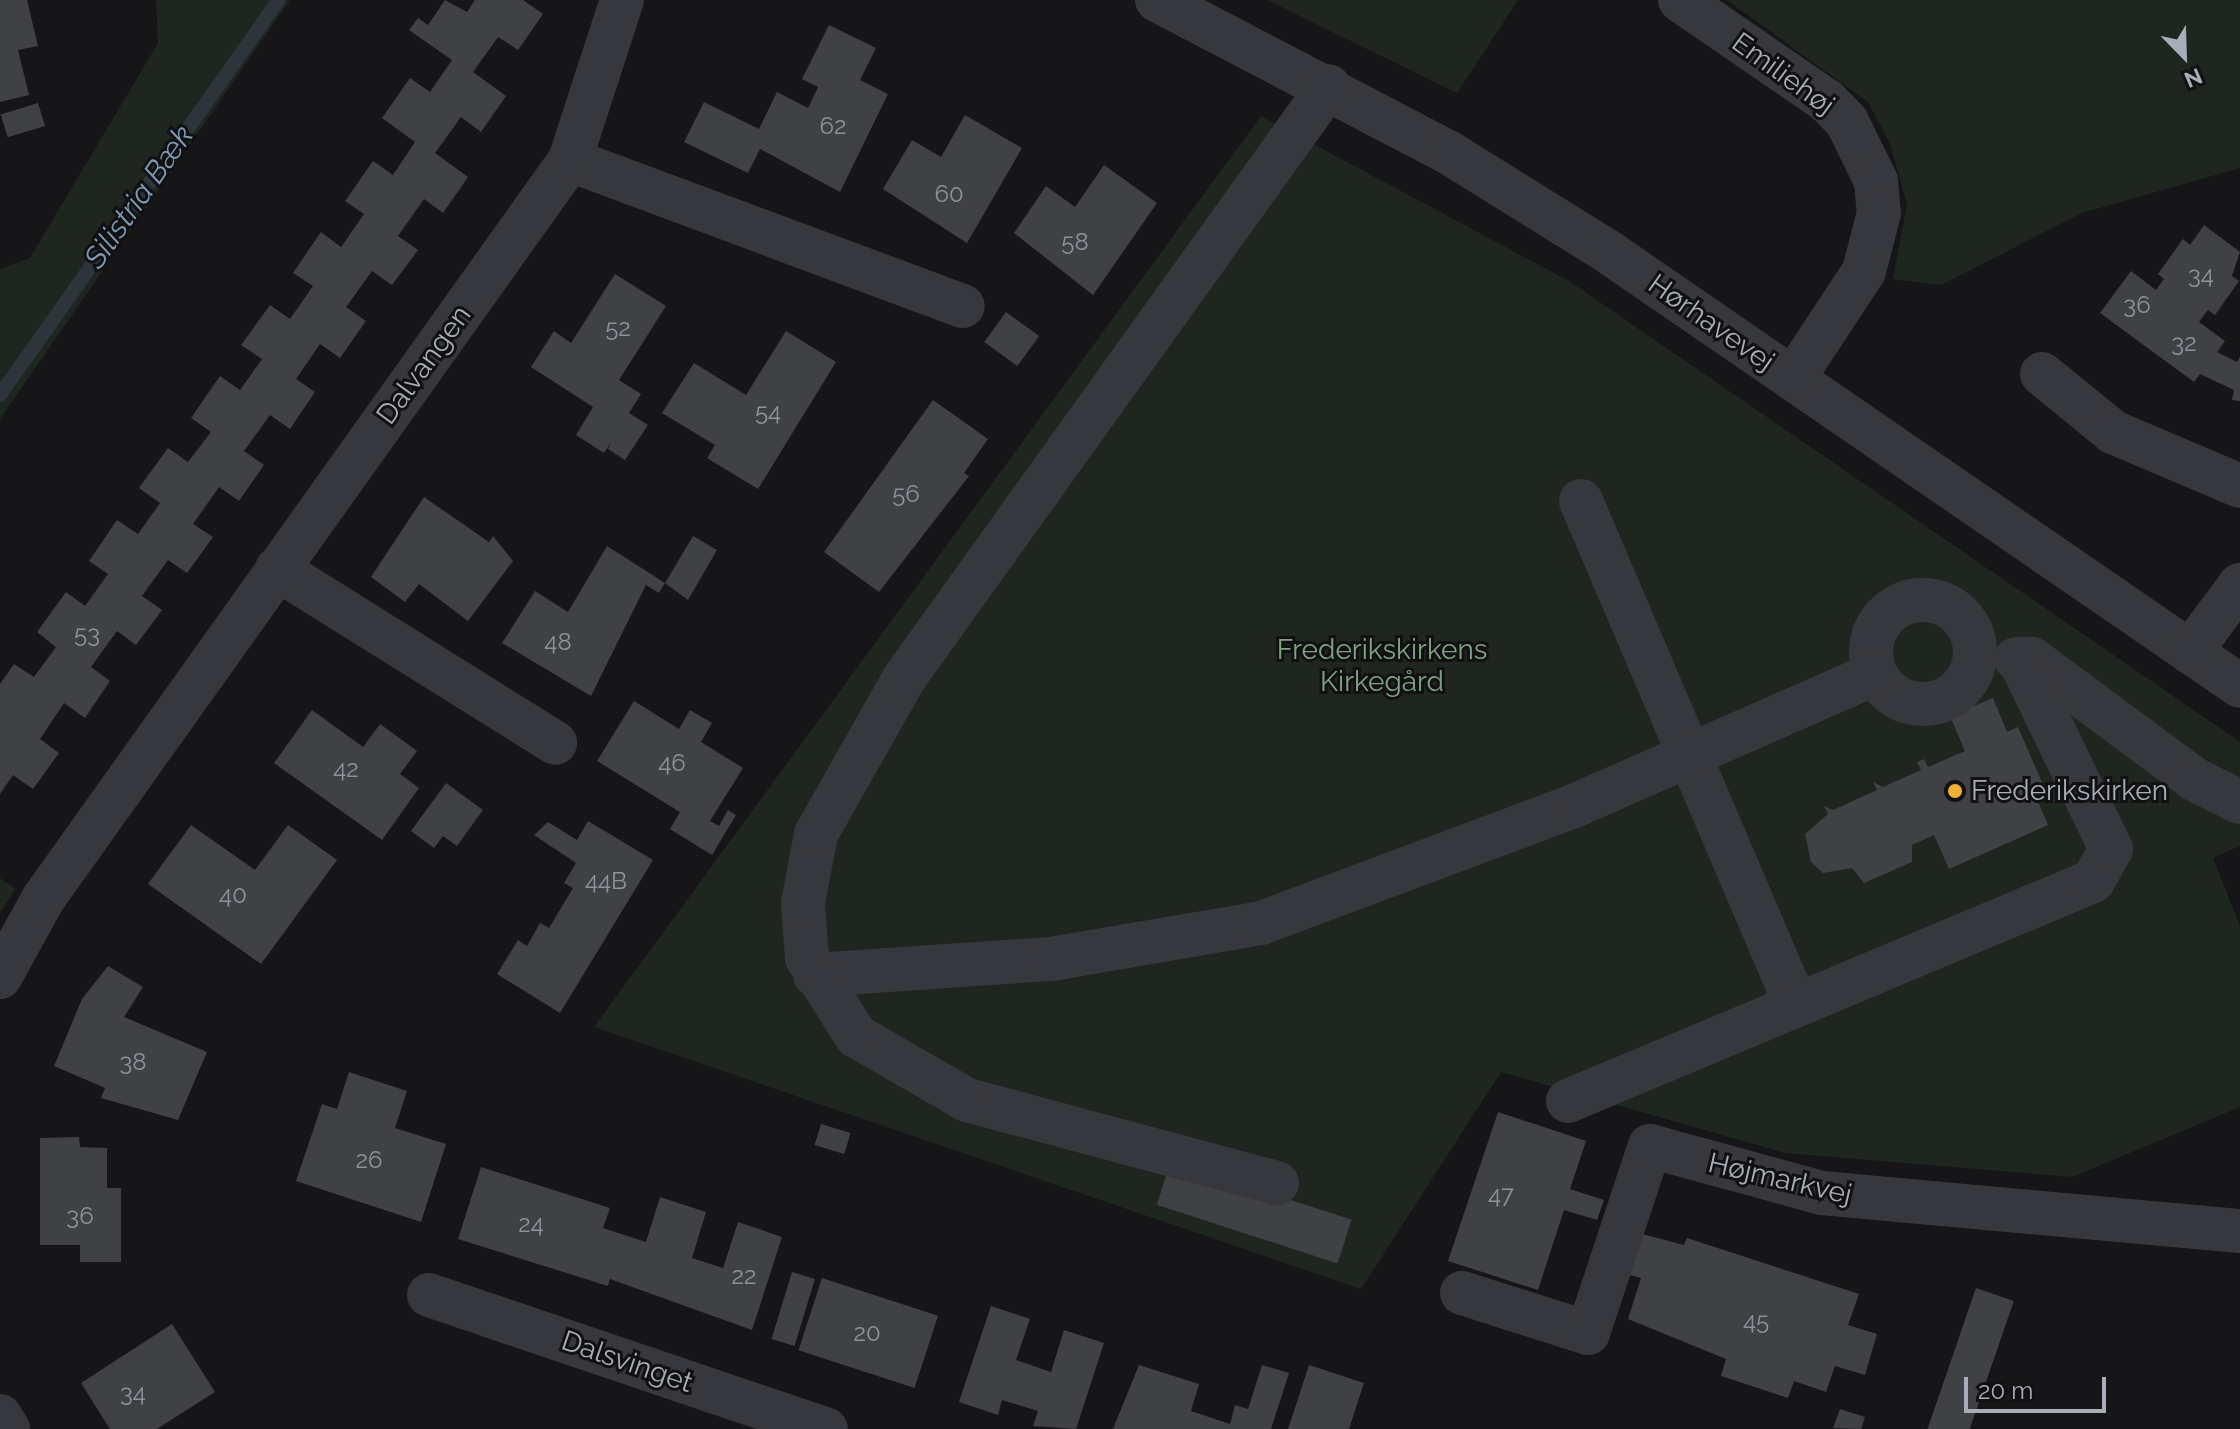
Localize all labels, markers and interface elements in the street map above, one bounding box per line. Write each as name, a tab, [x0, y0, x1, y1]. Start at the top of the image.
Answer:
north arrow	[2144, 16, 2224, 96]
street label: Emiliehøj	[1725, 26, 1841, 122]
text: N	[2181, 63, 2206, 93]
house number: 62	[820, 112, 846, 140]
water label: Silistria Bæk	[77, 119, 201, 275]
house number: 60	[934, 180, 964, 208]
house number: 58	[1061, 228, 1089, 256]
house number: 34	[2188, 261, 2214, 289]
street label: Hørhavevej	[1642, 267, 1780, 379]
house number: 36	[2123, 291, 2151, 319]
street label: Dalvangen	[370, 299, 478, 431]
house number: 52	[605, 314, 631, 342]
house number: 32	[2171, 329, 2197, 357]
house number: 54	[755, 398, 781, 426]
house number: 56	[892, 480, 920, 508]
house number: 53	[74, 620, 100, 648]
house number: 48	[544, 628, 572, 656]
park label: Frederikskirkens Kirkegård	[1277, 633, 1487, 699]
house number: 46	[658, 749, 686, 777]
house number: 42	[333, 755, 359, 783]
place label: Frederikskirken	[1971, 774, 2168, 808]
marker: Frederikskirken	[1946, 782, 1964, 800]
house number: 44B	[585, 867, 627, 895]
house number: 40	[219, 881, 247, 909]
house number: 38	[119, 1048, 147, 1076]
house number: 26	[356, 1146, 382, 1174]
street label: Højmarkvej	[1705, 1146, 1855, 1212]
house number: 47	[1488, 1181, 1514, 1209]
house number: 36	[66, 1202, 94, 1230]
house number: 24	[518, 1210, 544, 1238]
house number: 22	[731, 1262, 757, 1290]
house number: 45	[1743, 1307, 1769, 1335]
house number: 20	[853, 1319, 881, 1347]
street label: Dalsvinget	[557, 1324, 697, 1400]
scale bar	[1968, 1361, 2110, 1411]
text: 20 m	[1978, 1376, 2033, 1405]
house number: 34	[120, 1379, 146, 1407]

